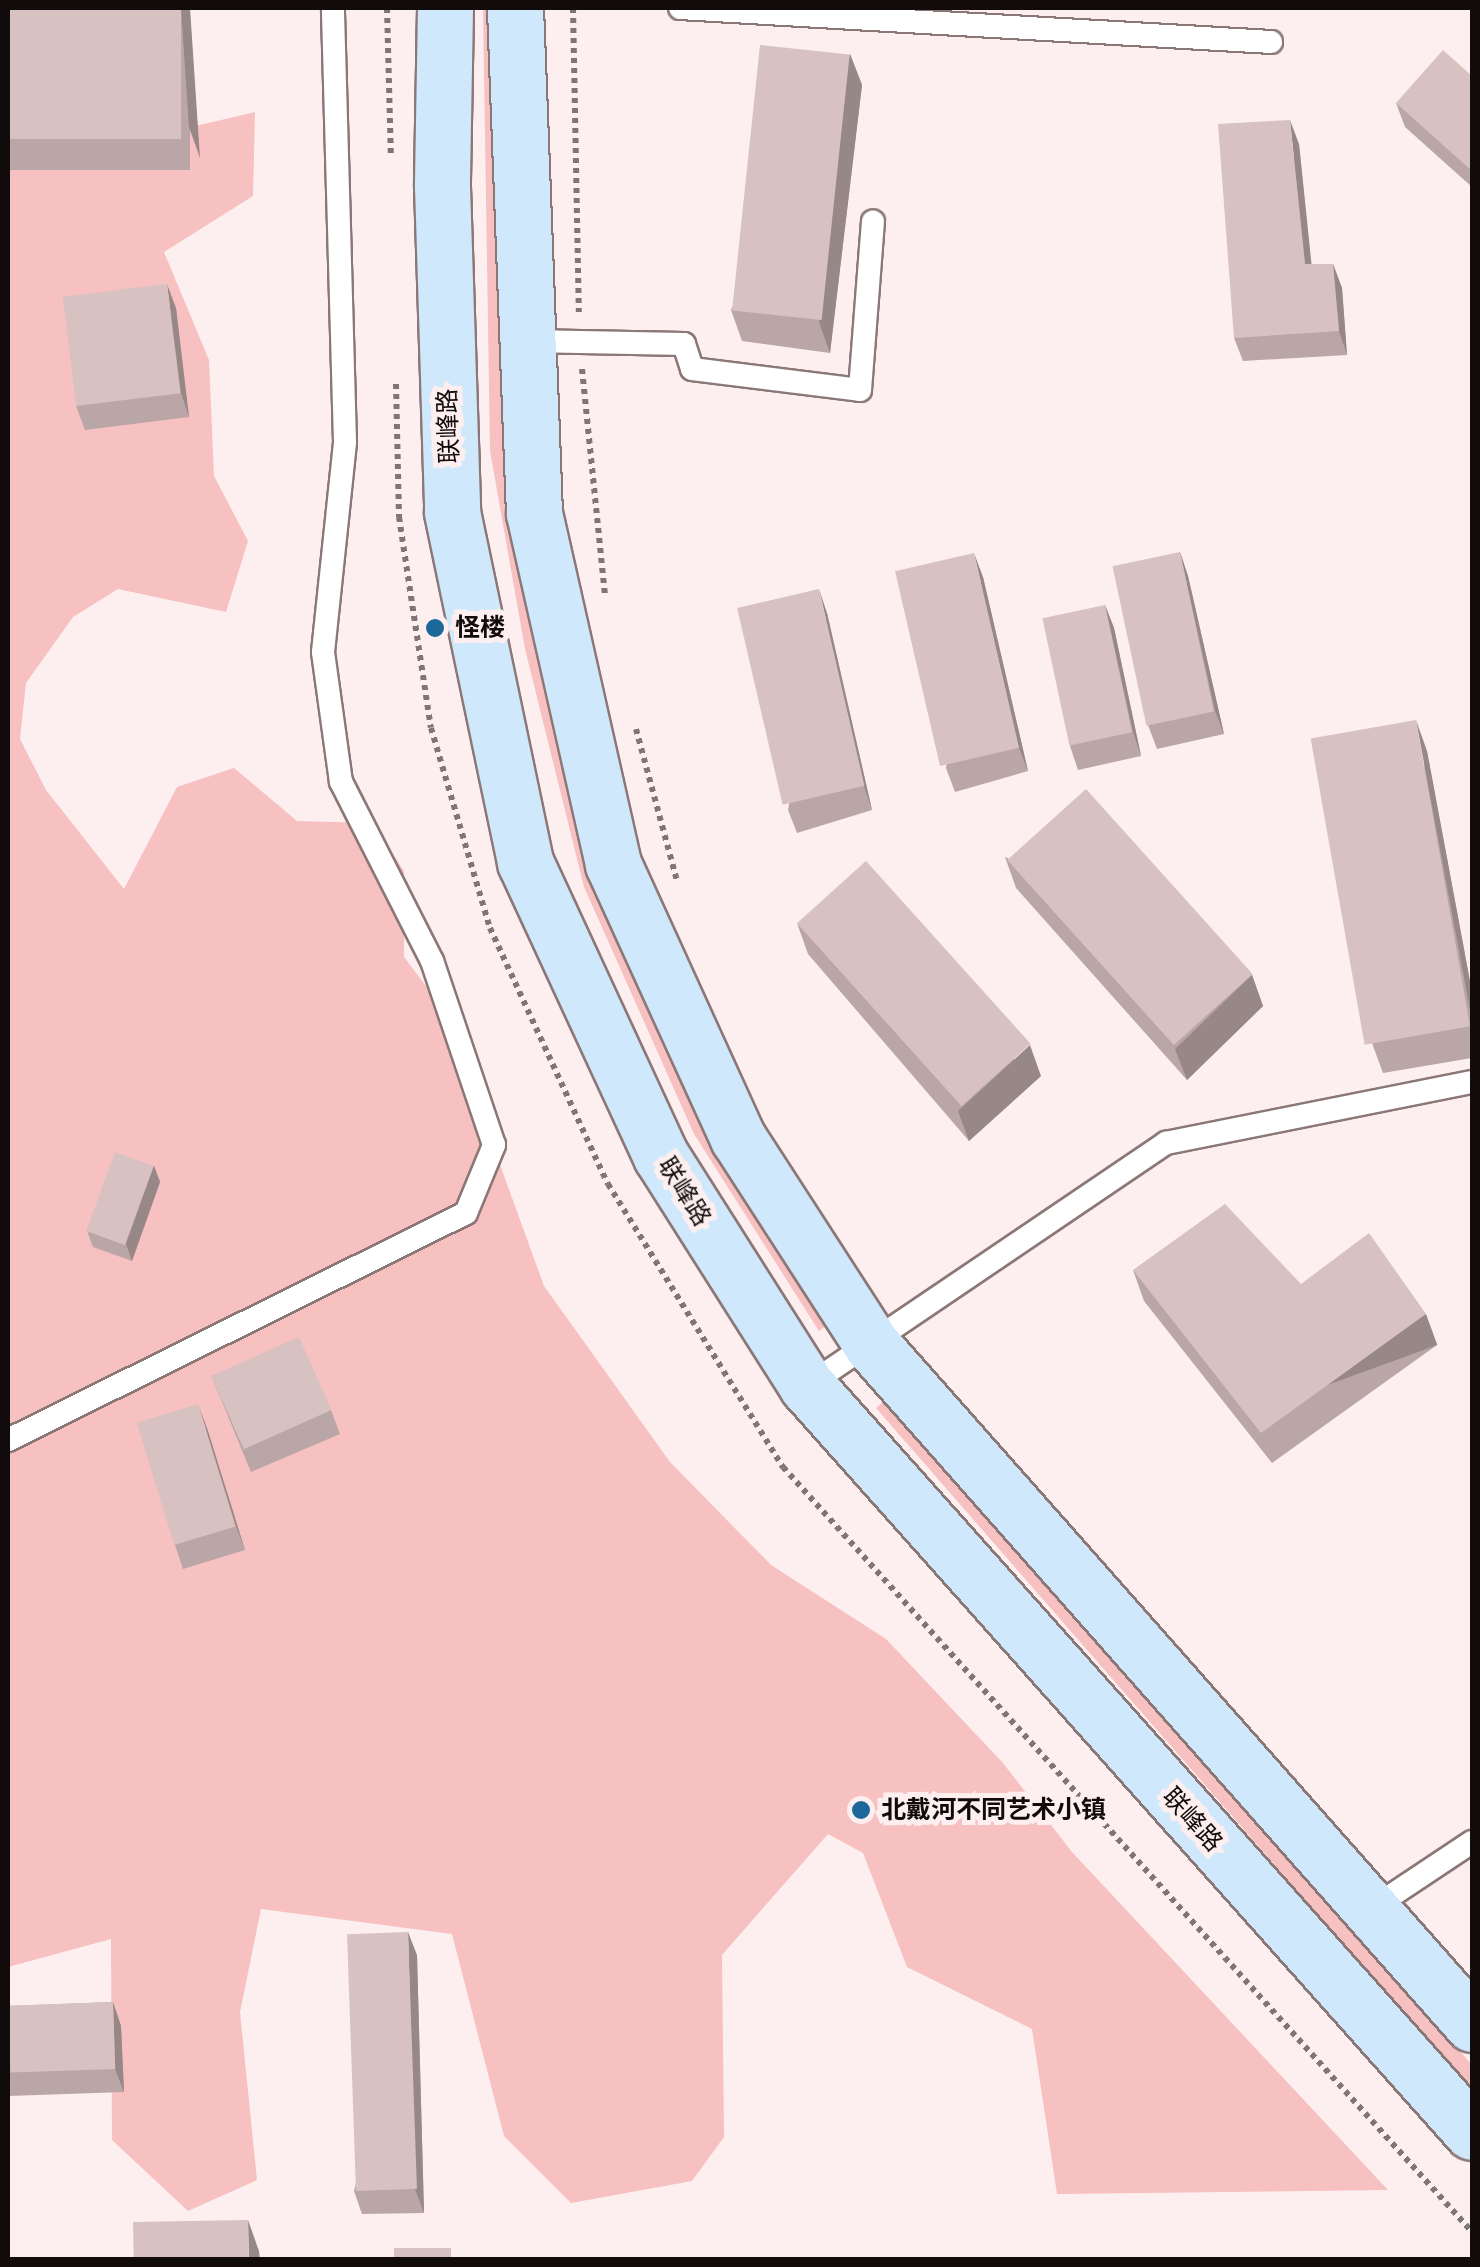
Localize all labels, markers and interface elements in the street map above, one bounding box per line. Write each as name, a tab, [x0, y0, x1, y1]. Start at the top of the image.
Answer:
street label: 联峰路	[433, 388, 465, 464]
place label: 怪楼	[455, 613, 505, 643]
marker: 怪楼	[424, 617, 446, 639]
street label: 联峰路	[651, 1152, 717, 1232]
street label: 联峰路	[1156, 1782, 1228, 1858]
place label: 北戴河不同艺术小镇	[881, 1795, 1106, 1825]
marker: 北戴河不同艺术小镇	[850, 1799, 872, 1821]

